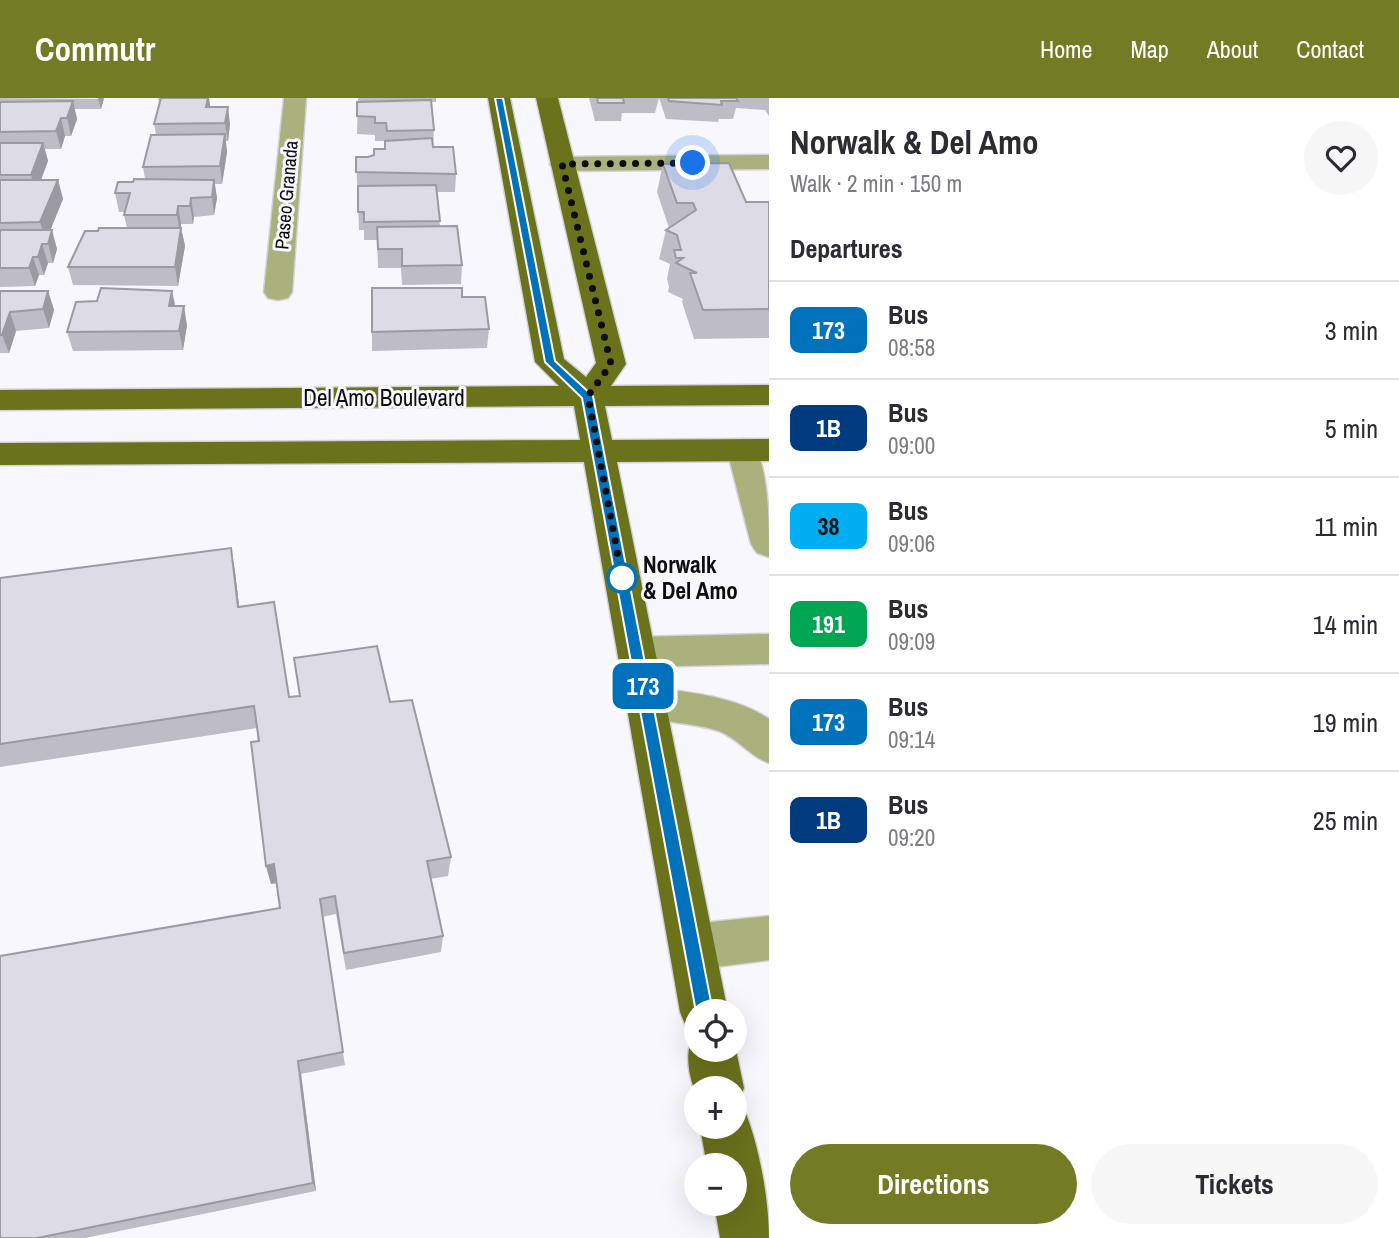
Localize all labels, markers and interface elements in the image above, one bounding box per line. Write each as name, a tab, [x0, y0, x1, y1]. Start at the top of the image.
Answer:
text: Commutr	[35, 27, 155, 71]
text: Home	[1040, 33, 1092, 65]
text: Map	[1130, 33, 1169, 65]
text: About	[1207, 33, 1258, 65]
text: Contact	[1296, 33, 1364, 65]
text: Norwalk & Del Amo	[790, 120, 1039, 164]
button: heart	[1304, 121, 1378, 195]
street label: Paseo Granada	[268, 139, 304, 250]
your location	[675, 145, 710, 180]
text: Walk · 2 min · 150 m	[790, 168, 962, 199]
text: Departures	[790, 231, 903, 266]
text: Bus	[888, 297, 928, 332]
text: 3 min	[1325, 313, 1378, 348]
text: 173	[812, 314, 845, 346]
text: 08:58	[888, 332, 935, 363]
street label: Del Amo Boulevard	[303, 382, 465, 413]
text: Bus	[888, 395, 928, 430]
text: 5 min	[1325, 411, 1378, 446]
text: 1B	[816, 412, 841, 444]
text: 09:00	[888, 430, 935, 461]
text: Bus	[888, 493, 928, 528]
text: 11 min	[1314, 509, 1378, 544]
text: 38	[818, 510, 839, 542]
text: 09:06	[888, 528, 935, 559]
place label: Norwalk & Del Amo	[643, 549, 738, 606]
marker: Norwalk & Del Amo	[607, 563, 637, 593]
text: Bus	[888, 591, 928, 626]
text: 14 min	[1313, 607, 1378, 642]
text: 191	[812, 608, 845, 640]
text: 09:09	[888, 626, 935, 657]
line badge: 173	[603, 663, 683, 709]
text: 173	[627, 670, 659, 702]
text: Bus	[888, 689, 928, 724]
text: 19 min	[1313, 705, 1378, 740]
text: 173	[812, 706, 845, 738]
text: 09:14	[888, 724, 935, 755]
text: Bus	[888, 787, 928, 822]
text: 25 min	[1313, 803, 1378, 838]
text: 1B	[816, 804, 841, 836]
text: 09:20	[888, 822, 935, 853]
map controls	[684, 999, 747, 1216]
button: locate	[684, 999, 747, 1062]
button: +	[684, 1076, 747, 1139]
button: Directions	[790, 1144, 1077, 1224]
button: Tickets	[1091, 1144, 1378, 1224]
button: −	[684, 1153, 747, 1216]

